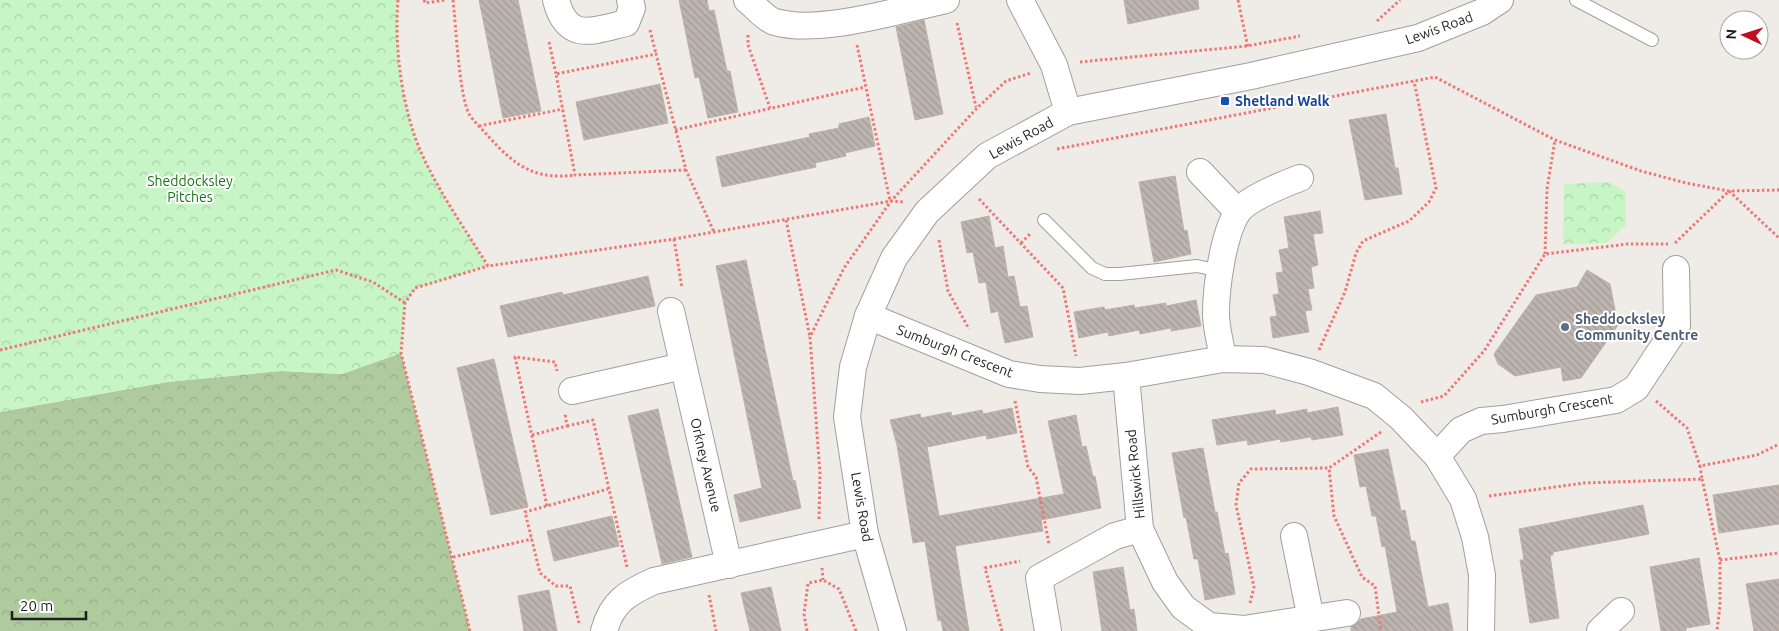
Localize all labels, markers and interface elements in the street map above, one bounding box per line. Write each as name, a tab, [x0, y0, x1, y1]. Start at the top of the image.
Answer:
street label: Lewis Road	[1403, 8, 1475, 48]
north arrow	[1719, 10, 1769, 60]
text: N	[1723, 28, 1739, 40]
place label: Shetland Walk	[1235, 93, 1330, 109]
marker: Shetland Walk	[1219, 95, 1231, 107]
street label: Lewis Road	[986, 114, 1056, 162]
park label: Sheddocksley Pitches	[147, 173, 233, 205]
place label: Sheddocksley Community Centre	[1575, 311, 1698, 343]
street label: Sumburgh Crescent	[894, 321, 1016, 381]
marker: Sheddocksley Community Centre	[1559, 321, 1571, 333]
street label: Sumburgh Crescent	[1490, 390, 1615, 428]
street label: Orkney Avenue	[687, 416, 725, 514]
street label: Hillswick Road	[1122, 428, 1148, 520]
street label: Lewis Road	[848, 471, 876, 543]
scale bar	[12, 588, 86, 620]
text: 20 m	[20, 597, 53, 614]

